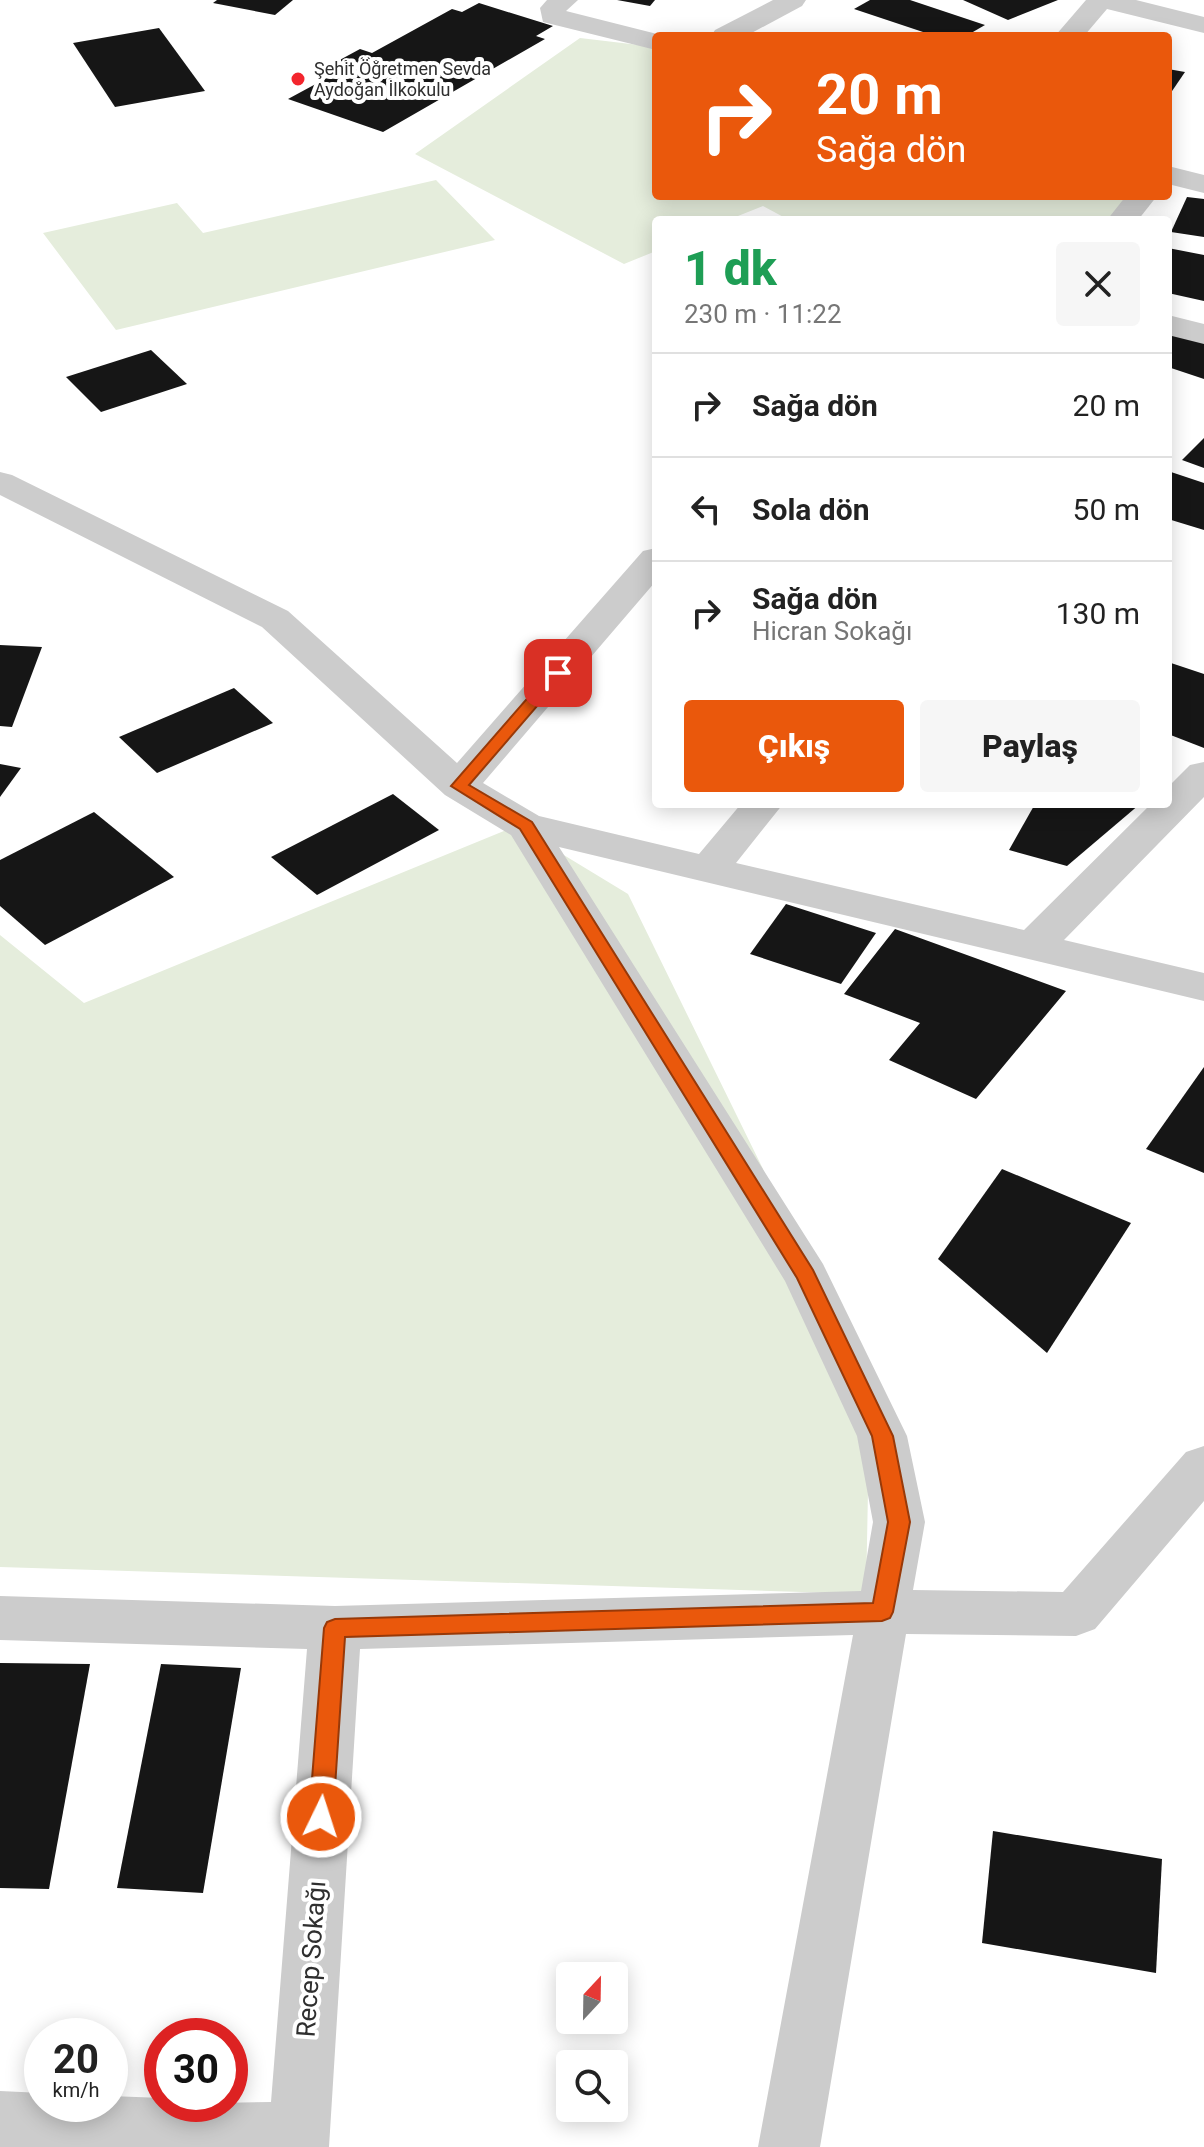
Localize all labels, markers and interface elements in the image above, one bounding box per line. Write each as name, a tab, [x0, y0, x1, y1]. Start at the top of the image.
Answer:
place label: Şehit Öğretmen Sevda Aydoğan İlkokulu	[314, 58, 491, 100]
text: 20 m	[816, 62, 943, 128]
icon: right	[684, 64, 788, 168]
marker: Şehit Öğretmen Sevda Aydoğan İlkokulu	[289, 70, 307, 88]
text: Sağa dön	[816, 129, 966, 171]
text: 1 dk	[684, 240, 777, 297]
button: close	[1056, 242, 1140, 326]
text: 230 m · 11:22	[684, 299, 842, 329]
icon: right	[684, 383, 728, 427]
text: Sağa dön	[752, 388, 878, 423]
text: 20 m	[1073, 388, 1140, 423]
icon: left	[684, 487, 728, 531]
text: Sola dön	[752, 492, 870, 527]
text: 50 m	[1073, 492, 1140, 527]
text: Sağa dön	[752, 581, 878, 616]
icon: right	[684, 591, 728, 635]
text: 130 m	[1056, 596, 1140, 631]
text: Hicran Sokağı	[752, 616, 912, 646]
pin	[524, 639, 592, 707]
icon: arrive	[536, 651, 580, 695]
button: Çıkış	[684, 700, 904, 792]
button: Paylaş	[920, 700, 1140, 792]
position arrow	[279, 1775, 363, 1859]
street label: Recep Sokağı	[291, 1880, 331, 2038]
north arrow	[556, 1962, 628, 2034]
map controls	[556, 1962, 628, 2122]
speed limit sign: 30	[144, 2018, 248, 2122]
text: 20	[53, 2036, 99, 2083]
button: search	[556, 2050, 628, 2122]
text: km/h	[53, 2078, 99, 2102]

